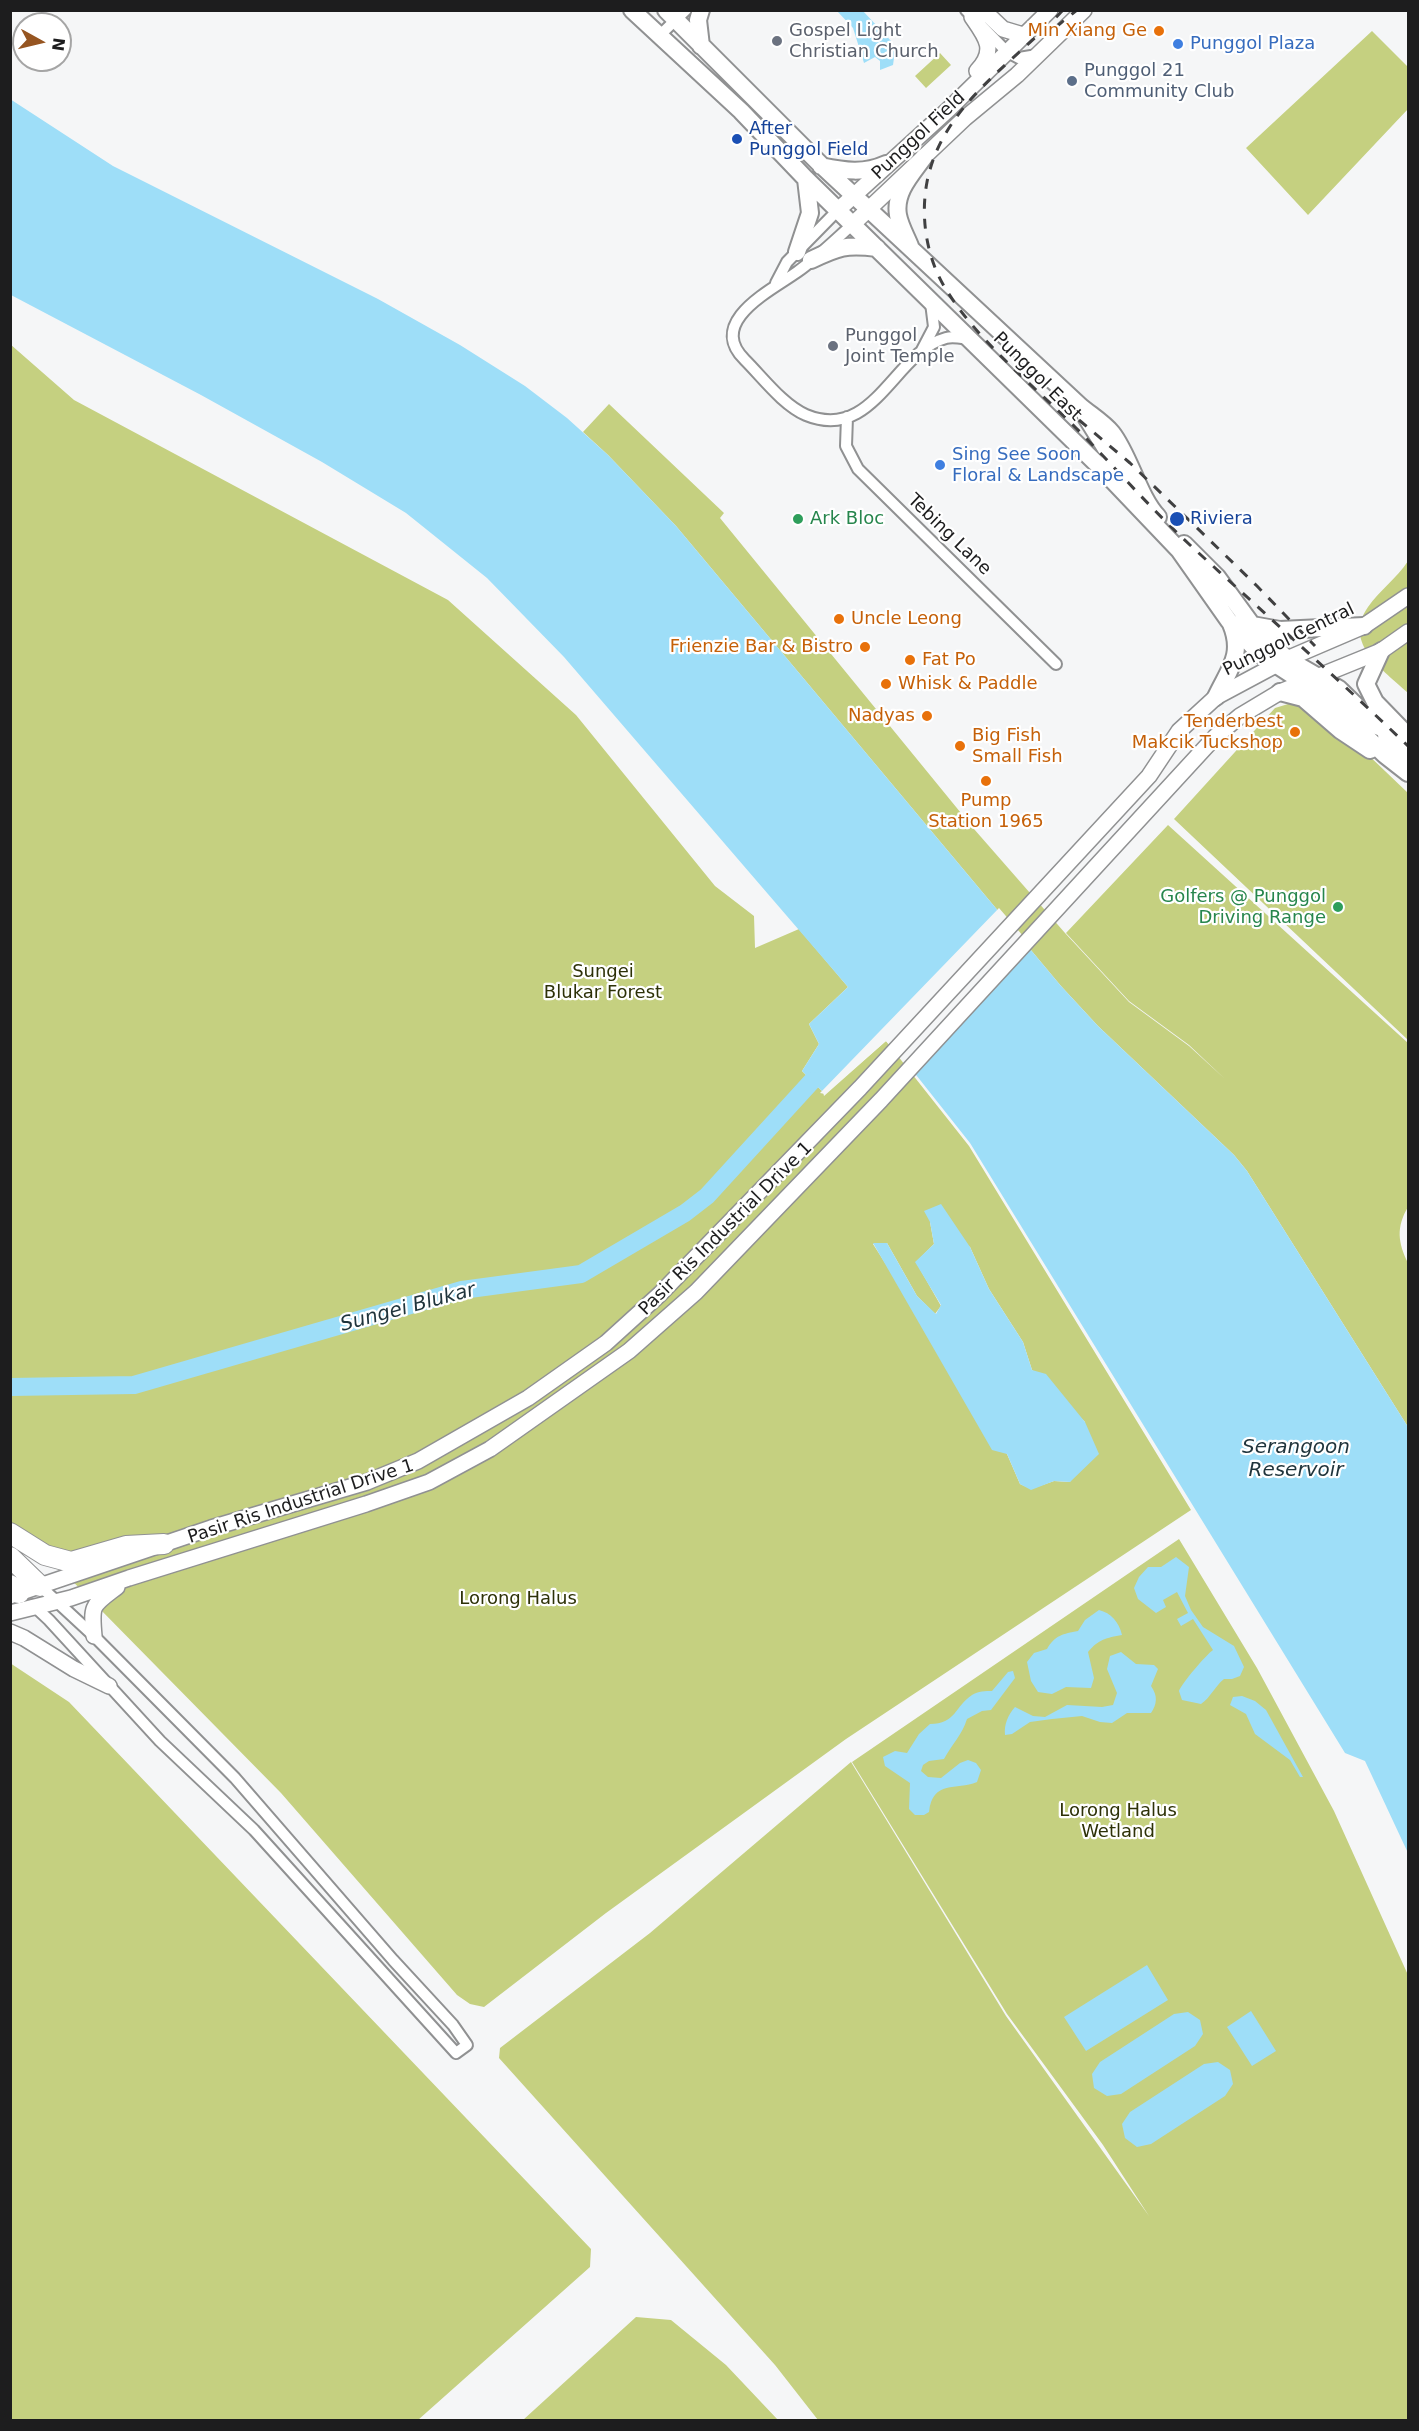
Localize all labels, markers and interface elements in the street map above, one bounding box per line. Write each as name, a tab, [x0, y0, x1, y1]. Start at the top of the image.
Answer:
north arrow	[12, 12, 72, 72]
place label: Gospel Light Christian Church	[789, 20, 939, 63]
place label: Min Xiang Ge	[1027, 20, 1147, 42]
marker: Min Xiang Ge	[1152, 24, 1166, 38]
place label: Punggol Plaza	[1190, 33, 1315, 55]
marker: Gospel Light Christian Church	[770, 34, 784, 48]
text: N	[48, 36, 69, 52]
marker: Punggol Plaza	[1171, 37, 1185, 51]
place label: Punggol 21 Community Club	[1084, 60, 1234, 103]
marker: Punggol 21 Community Club	[1065, 74, 1079, 88]
street label: Punggol Field	[868, 87, 970, 185]
place label: After Punggol Field	[749, 118, 868, 160]
marker: After Punggol Field	[730, 132, 744, 146]
place label: Punggol Joint Temple	[845, 325, 955, 368]
street label: Punggol East	[988, 328, 1086, 426]
marker: Punggol Joint Temple	[826, 339, 840, 353]
place label: Sing See Soon Floral & Landscape	[952, 444, 1124, 486]
marker: Sing See Soon Floral & Landscape	[933, 458, 947, 472]
street label: Tebing Lane	[903, 490, 995, 580]
place label: Ark Bloc	[810, 508, 884, 530]
place label: Riviera	[1190, 508, 1253, 530]
marker: Riviera	[1168, 510, 1186, 528]
marker: Ark Bloc	[791, 512, 805, 526]
street label: Punggol Central	[1220, 599, 1358, 681]
place label: Uncle Leong	[851, 608, 962, 630]
marker: Uncle Leong	[832, 612, 846, 626]
place label: Frienzie Bar & Bistro	[670, 636, 853, 658]
marker: Frienzie Bar & Bistro	[858, 640, 872, 654]
place label: Fat Po	[922, 649, 976, 671]
marker: Fat Po	[903, 653, 917, 667]
place label: Whisk & Paddle	[898, 673, 1037, 695]
marker: Whisk & Paddle	[879, 677, 893, 691]
place label: Nadyas	[848, 705, 915, 727]
marker: Nadyas	[920, 709, 934, 723]
place label: Tenderbest Makcik Tuckshop	[1132, 711, 1283, 754]
place label: Big Fish Small Fish	[972, 725, 1063, 768]
marker: Tenderbest Makcik Tuckshop	[1288, 725, 1302, 739]
marker: Big Fish Small Fish	[953, 739, 967, 753]
marker: Pump Station 1965	[979, 774, 993, 788]
place label: Pump Station 1965	[928, 790, 1044, 832]
place label: Golfers @ Punggol Driving Range	[1160, 886, 1326, 928]
marker: Golfers @ Punggol Driving Range	[1331, 900, 1345, 914]
park label: Sungei Blukar Forest	[544, 961, 662, 1004]
street label: Pasir Ris Industrial Drive 1	[635, 1138, 817, 1320]
water label: Sungei Blukar	[338, 1278, 478, 1338]
water label: Serangoon Reservoir	[1242, 1436, 1350, 1483]
street label: Pasir Ris Industrial Drive 1	[185, 1455, 417, 1549]
park label: Lorong Halus	[459, 1588, 577, 1610]
park label: Lorong Halus Wetland	[1059, 1800, 1177, 1842]

